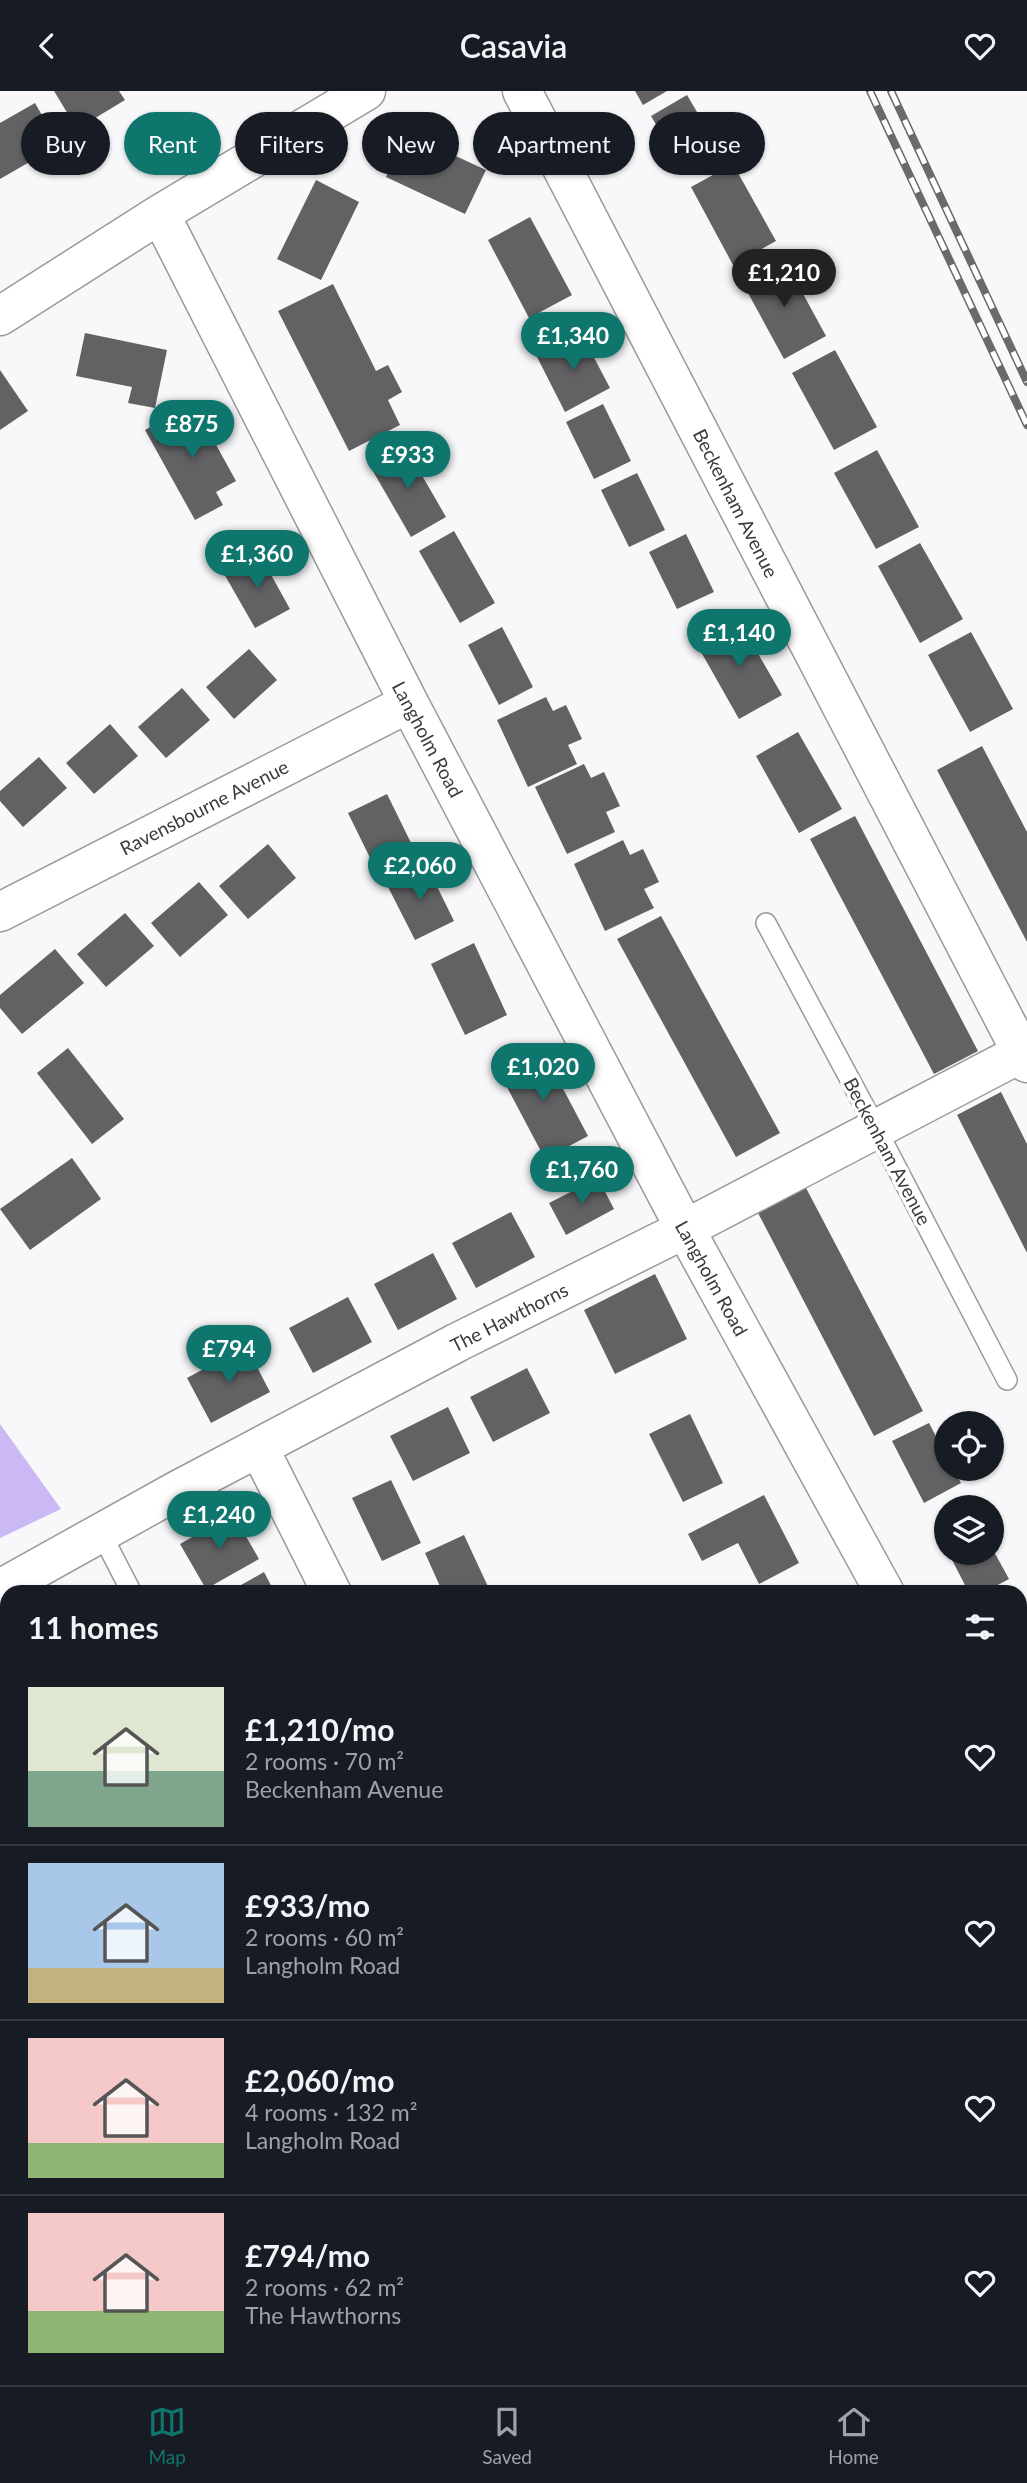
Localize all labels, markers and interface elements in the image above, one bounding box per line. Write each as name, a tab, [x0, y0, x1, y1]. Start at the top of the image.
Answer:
text: Casavia	[460, 26, 567, 65]
icon: back	[28, 27, 66, 65]
icon: heart	[961, 27, 999, 65]
chip: Buy	[21, 112, 110, 175]
chip: Rent	[124, 112, 221, 175]
chip: Filters	[235, 112, 348, 175]
chip: New	[362, 112, 459, 175]
chip: Apartment	[473, 112, 635, 175]
chip: House	[649, 112, 765, 175]
pin: £1,210	[727, 249, 841, 309]
text: £1,210	[748, 258, 820, 286]
pin: £1,340	[516, 313, 630, 372]
text: £1,340	[537, 321, 609, 349]
pin: £875	[151, 401, 233, 460]
text: £875	[165, 409, 219, 437]
street label: Beckenham Avenue	[689, 425, 783, 581]
pin: £933	[367, 431, 449, 491]
text: £933	[381, 440, 435, 468]
pin: £1,360	[200, 531, 314, 590]
text: £1,360	[221, 539, 293, 567]
pin: £1,140	[682, 609, 796, 669]
text: £1,140	[703, 618, 775, 646]
street label: Langholm Road	[388, 677, 468, 801]
street label: Ravensbourne Avenue	[116, 755, 292, 859]
pin: £2,060	[363, 843, 477, 902]
text: £2,060	[384, 851, 456, 879]
pin: £1,020	[486, 1044, 600, 1103]
text: £1,020	[507, 1052, 579, 1080]
street label: Beckenham Avenue	[839, 1073, 937, 1229]
pin: £1,760	[525, 1147, 639, 1206]
text: £1,760	[546, 1155, 618, 1183]
street label: Langholm Road	[671, 1216, 753, 1340]
street label: The Hawthorns	[446, 1277, 572, 1357]
pin: £794	[188, 1325, 270, 1385]
text: £794	[202, 1334, 256, 1362]
map controls	[934, 1411, 1004, 1565]
button: locate	[934, 1411, 1004, 1481]
pin: £1,240	[162, 1491, 276, 1551]
button: layers	[934, 1495, 1004, 1565]
text: £1,240	[183, 1500, 255, 1528]
icon: filters	[961, 1608, 999, 1646]
text: 11 homes	[28, 1609, 159, 1645]
text: £1,210/mo	[245, 1711, 394, 1747]
icon: home	[84, 1715, 168, 1799]
icon: heart	[961, 1738, 999, 1776]
text: 2 rooms · 70 m²	[245, 1747, 404, 1775]
text: Beckenham Avenue	[245, 1775, 443, 1803]
text: £933/mo	[245, 1887, 370, 1923]
icon: home	[84, 1891, 168, 1975]
icon: heart	[961, 1914, 999, 1952]
text: 2 rooms · 60 m²	[245, 1923, 404, 1951]
text: Langholm Road	[245, 1951, 400, 1979]
text: £2,060/mo	[245, 2062, 394, 2098]
icon: home	[84, 2066, 168, 2150]
icon: heart	[961, 2089, 999, 2127]
text: 4 rooms · 132 m²	[245, 2098, 417, 2126]
text: Langholm Road	[245, 2126, 400, 2154]
text: £794/mo	[245, 2237, 370, 2273]
icon: home	[84, 2241, 168, 2325]
icon: heart	[961, 2264, 999, 2302]
text: 2 rooms · 62 m²	[245, 2273, 404, 2301]
text: The Hawthorns	[245, 2301, 401, 2329]
tab: Map	[148, 2403, 186, 2468]
tab: Saved	[482, 2403, 532, 2468]
tab: Home	[828, 2403, 879, 2468]

